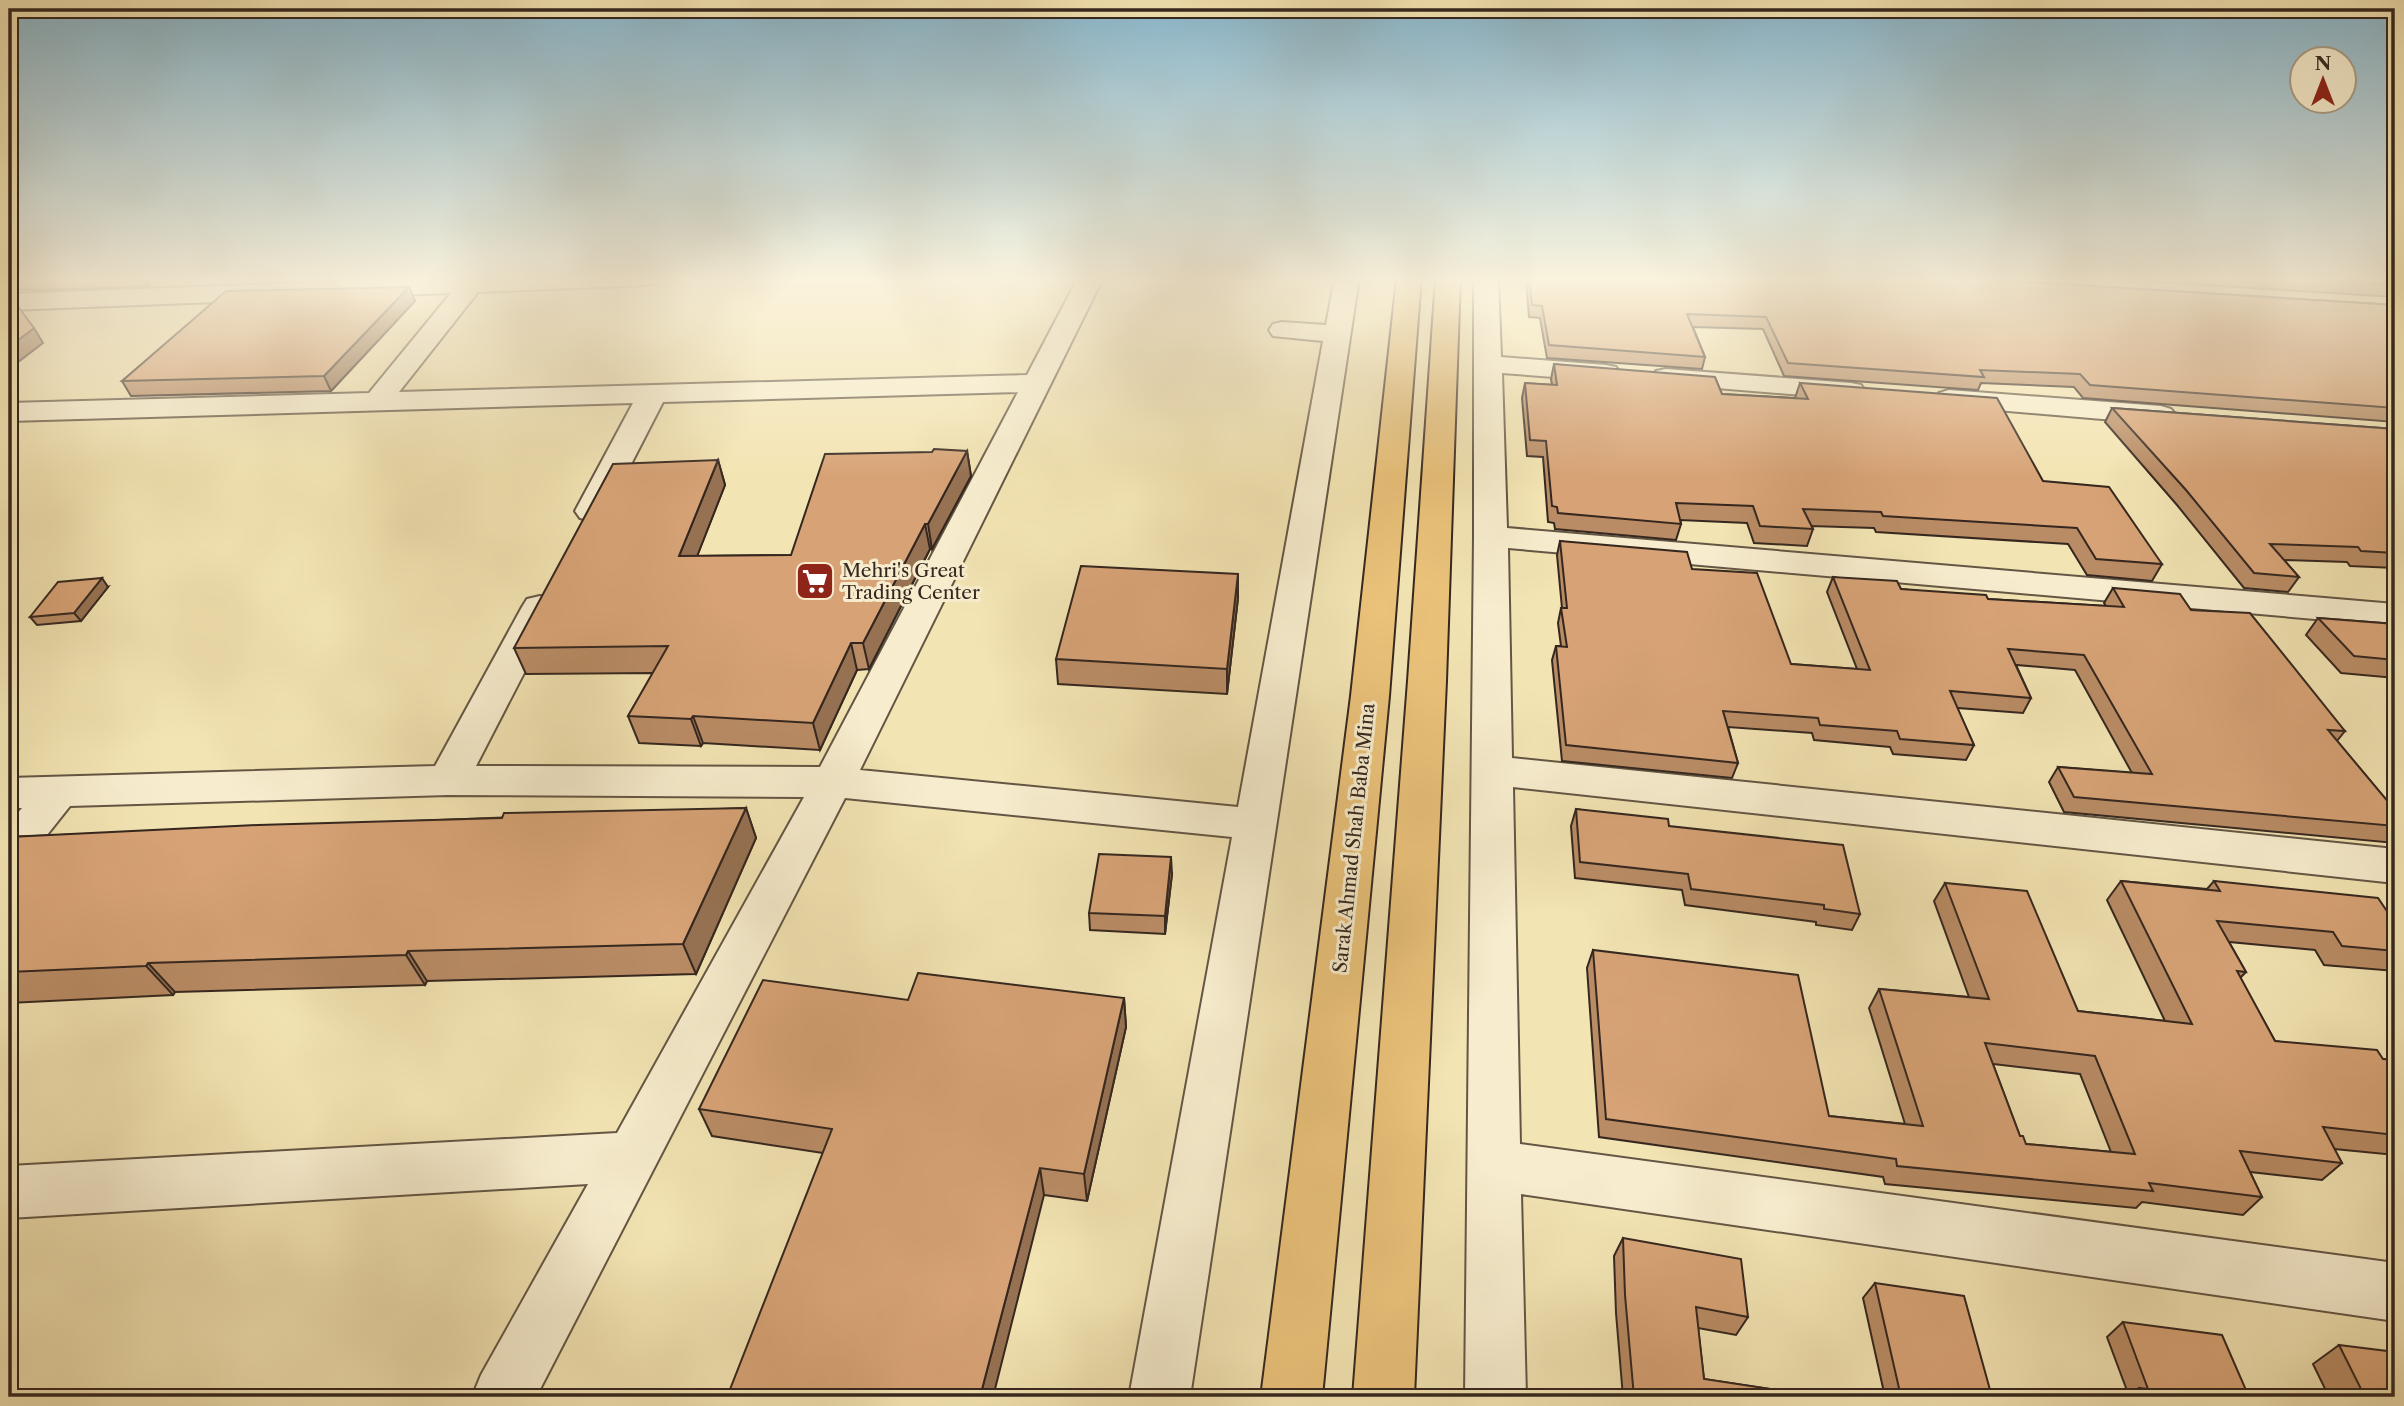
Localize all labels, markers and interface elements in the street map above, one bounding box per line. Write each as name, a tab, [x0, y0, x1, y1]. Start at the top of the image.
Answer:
north arrow	[2288, 46, 2358, 116]
text: N	[2315, 52, 2331, 75]
place label: Mehri's Great Trading Center	[842, 559, 980, 604]
supermarket icon: Mehri's Great Trading Center	[794, 560, 836, 602]
street label: Sarak Ahmad Shah Baba Mina	[1328, 702, 1380, 974]

